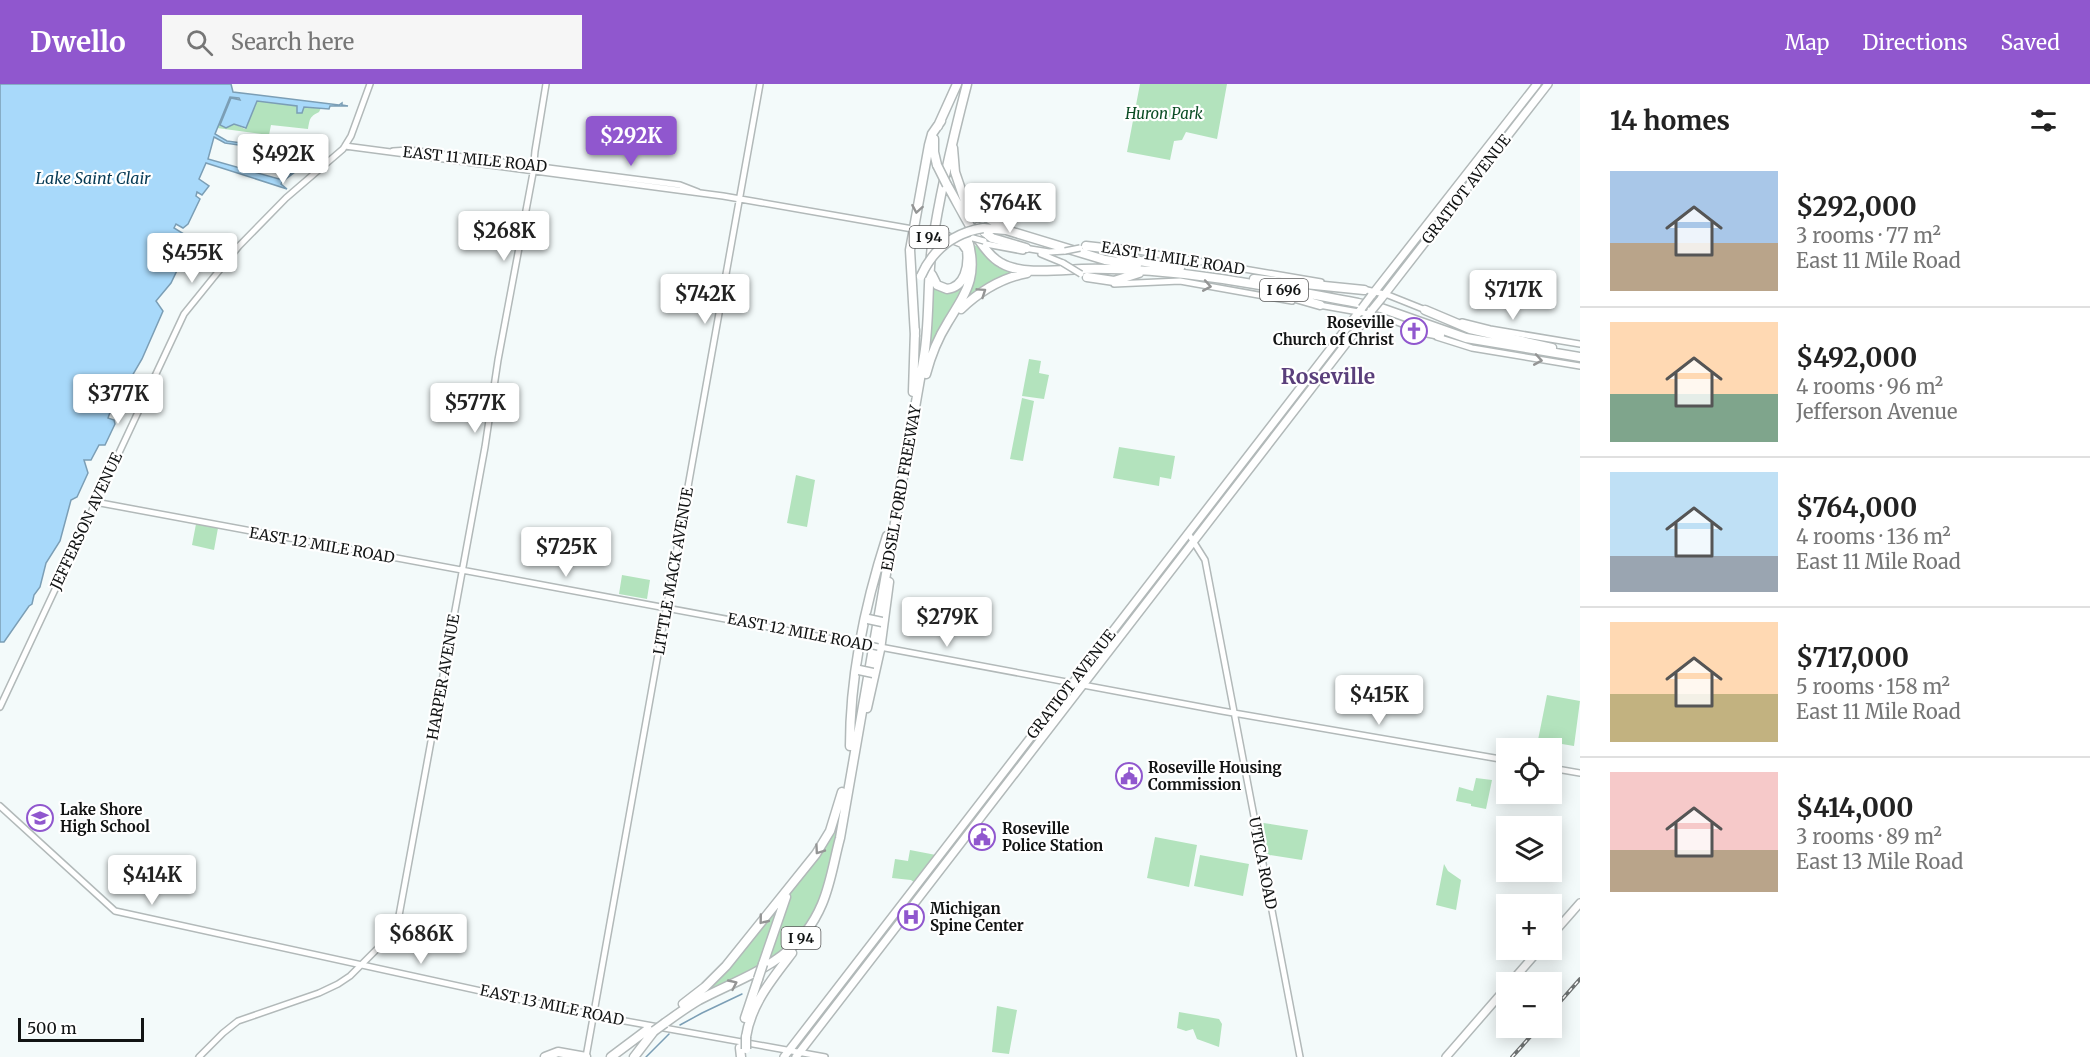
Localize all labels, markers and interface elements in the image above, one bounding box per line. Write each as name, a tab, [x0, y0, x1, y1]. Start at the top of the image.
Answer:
search box	[162, 15, 582, 69]
text: Dwello	[30, 24, 126, 60]
icon: search	[183, 26, 216, 59]
text: Search here	[231, 28, 354, 56]
text: Map	[1785, 29, 1829, 56]
text: Directions	[1862, 29, 1967, 56]
text: Saved	[2000, 29, 2060, 56]
park label: Huron Park	[1124, 104, 1204, 123]
text: 14 homes	[1610, 104, 1730, 137]
icon: filters	[2027, 104, 2060, 137]
pin: $292K	[589, 116, 673, 167]
text: $292K	[600, 123, 662, 148]
street label: GRATIOT AVENUE	[1417, 130, 1515, 247]
pin: $492K	[241, 134, 325, 185]
text: $492K	[252, 141, 314, 166]
street label: EAST 11 MILE ROAD	[402, 142, 548, 176]
water label: Lake Saint Clair	[35, 168, 151, 188]
pin: $764K	[968, 183, 1052, 234]
text: $764K	[979, 190, 1041, 215]
text: $292,000	[1796, 190, 1917, 223]
icon: home	[1658, 195, 1730, 267]
one-way arrow	[911, 204, 924, 214]
pin: $268K	[462, 211, 546, 262]
text: $268K	[472, 218, 536, 243]
text: 3 rooms · 77 m²	[1796, 223, 1941, 248]
road number: I 94	[910, 226, 948, 248]
pin: $455K	[150, 233, 234, 284]
street label: EAST 11 MILE ROAD	[1100, 237, 1246, 279]
text: $455K	[161, 240, 223, 265]
text: East 11 Mile Road	[1796, 248, 1961, 273]
pin: $717K	[1471, 270, 1555, 321]
pin: $742K	[663, 274, 747, 325]
text: $717K	[1484, 277, 1542, 302]
one-way arrow	[1201, 279, 1211, 292]
road number: I 696	[1260, 279, 1308, 301]
text: $742K	[674, 281, 736, 306]
one-way arrow	[976, 288, 987, 299]
place label: Roseville Church of Christ	[1273, 313, 1394, 349]
church icon: Roseville Church of Christ	[1399, 316, 1429, 346]
text: $492,000	[1796, 341, 1917, 374]
icon: home	[1658, 346, 1730, 418]
one-way arrow	[1532, 353, 1542, 366]
district label: Roseville	[1281, 363, 1375, 390]
pin: $377K	[76, 374, 160, 425]
text: 4 rooms · 96 m²	[1796, 374, 1943, 399]
text: $377K	[87, 381, 149, 406]
pin: $577K	[433, 383, 517, 434]
text: $577K	[444, 390, 506, 415]
text: Jefferson Avenue	[1796, 399, 1957, 424]
street label: EDSEL FORD FREEWAY	[877, 403, 925, 572]
street label: JEFFERSON AVENUE	[45, 449, 126, 594]
street label: LITTLE MACK AVENUE	[649, 485, 697, 656]
text: $764,000	[1796, 491, 1917, 524]
icon: home	[1658, 496, 1730, 568]
street label: EAST 12 MILE ROAD	[248, 523, 396, 567]
text: 4 rooms · 136 m²	[1796, 524, 1951, 549]
pin: $725K	[524, 527, 608, 578]
text: $725K	[535, 534, 597, 559]
text: East 11 Mile Road	[1796, 549, 1961, 574]
pin: $279K	[905, 597, 989, 648]
text: $279K	[916, 604, 978, 629]
street label: EAST 12 MILE ROAD	[726, 609, 874, 655]
street label: HARPER AVENUE	[423, 612, 464, 741]
street label: GRATIOT AVENUE	[1022, 625, 1120, 742]
text: $717,000	[1796, 641, 1909, 674]
icon: home	[1658, 646, 1730, 718]
text: 5 rooms · 158 m²	[1796, 674, 1950, 699]
pin: $415K	[1337, 675, 1421, 726]
text: $415K	[1349, 682, 1409, 707]
text: East 11 Mile Road	[1796, 699, 1961, 724]
map controls	[1496, 738, 1562, 1038]
button: locate	[1496, 738, 1562, 804]
place label: Roseville Housing Commission	[1148, 758, 1282, 794]
public building icon: Roseville Housing Commission	[1114, 761, 1144, 791]
text: $414,000	[1796, 791, 1914, 824]
icon: home	[1658, 796, 1730, 868]
place label: Lake Shore High School	[60, 800, 150, 836]
school or university icon: Lake Shore High School	[25, 803, 55, 833]
street label: UTICA ROAD	[1245, 815, 1281, 911]
button: layers	[1496, 816, 1562, 882]
place label: Roseville Police Station	[1002, 819, 1103, 855]
public building icon: Roseville Police Station	[967, 822, 997, 852]
text: 3 rooms · 89 m²	[1796, 824, 1942, 849]
one-way arrow	[815, 844, 826, 855]
text: East 13 Mile Road	[1796, 849, 1963, 874]
pin: $414K	[110, 855, 194, 906]
text: $414K	[122, 862, 182, 887]
button: +	[1496, 894, 1562, 960]
place label: Michigan Spine Center	[930, 899, 1024, 935]
hospital icon: Michigan Spine Center	[896, 902, 926, 932]
one-way arrow	[760, 913, 771, 924]
pin: $686K	[379, 914, 463, 965]
text: $686K	[389, 921, 453, 946]
road number: I 94	[782, 927, 820, 949]
button: −	[1496, 972, 1562, 1038]
street label: EAST 13 MILE ROAD	[478, 980, 626, 1030]
one-way arrow	[727, 980, 738, 992]
scale bar	[18, 1015, 144, 1042]
text: 500 m	[27, 1018, 77, 1038]

